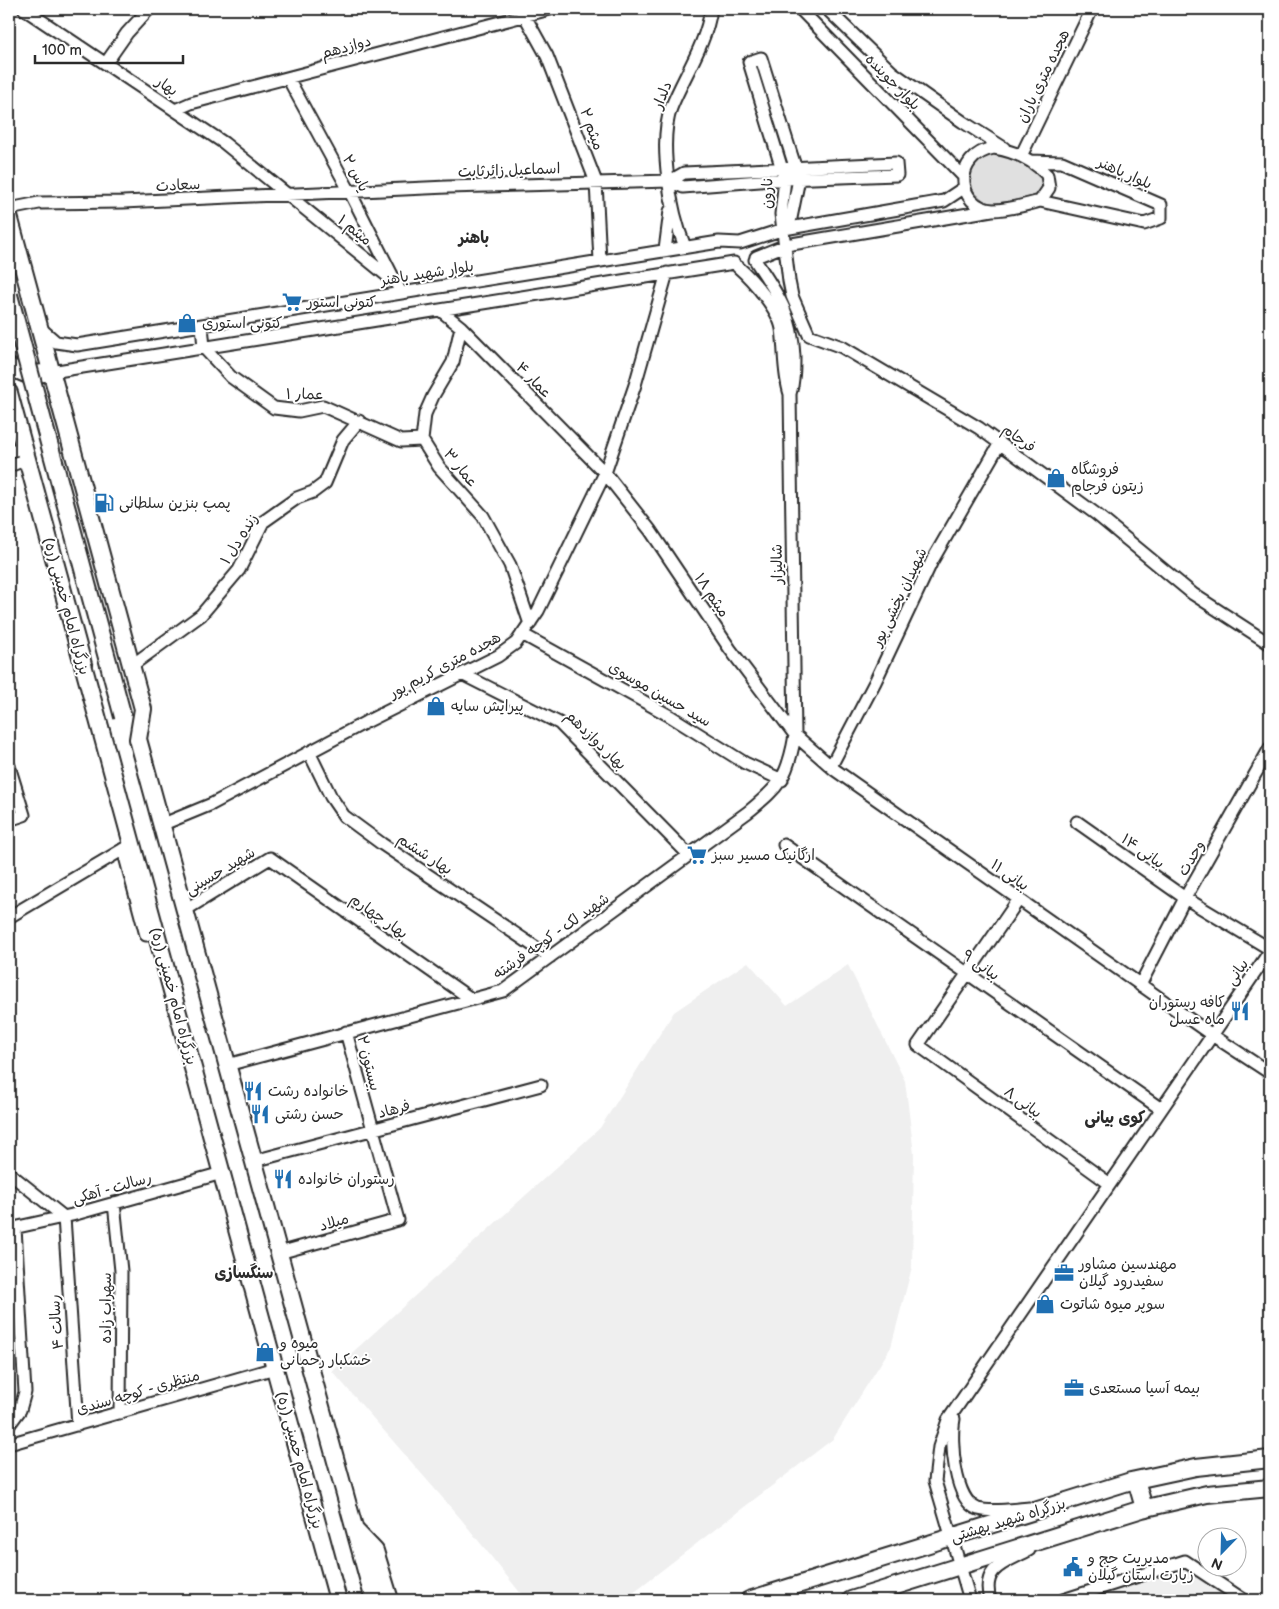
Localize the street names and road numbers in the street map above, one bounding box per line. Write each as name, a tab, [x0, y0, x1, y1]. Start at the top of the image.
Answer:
street label: هجده متری باران	[1013, 27, 1074, 126]
street label: دوازدهم	[319, 32, 374, 64]
street label: بلوار جوینده	[861, 50, 924, 115]
street label: بهار	[151, 72, 181, 101]
street label: دلدار	[648, 78, 677, 113]
street label: میثم ۲	[573, 106, 608, 153]
street label: یاس ۲	[338, 151, 373, 195]
street label: بلوار باهنر	[1093, 152, 1155, 194]
street label: اسماعیل زائرثابت	[457, 159, 561, 182]
street label: سعادت	[155, 175, 201, 196]
street label: نارون	[757, 177, 778, 209]
street label: میثم ۱	[332, 211, 376, 252]
street label: بلوار شهید باهنر	[377, 257, 475, 291]
street label: عمار ۴	[512, 358, 556, 403]
street label: عمار ۱	[286, 385, 324, 404]
street label: فرجام	[998, 420, 1039, 458]
street label: عمار ۳	[439, 445, 482, 492]
street label: زنده دل ۱	[216, 510, 262, 568]
street label: بزرگراه امام خمینی (ره)	[38, 535, 94, 677]
street label: شالیزار	[768, 544, 787, 585]
street label: شهیدان بخشی پور	[867, 545, 932, 651]
street label: میثم ۱۸	[688, 570, 733, 622]
street label: هجده متری کریم پور	[385, 628, 505, 705]
street label: سید حسین موسوی	[605, 657, 714, 731]
street label: بهار دوازدهم	[560, 706, 630, 775]
street label: بهار ششم	[392, 829, 456, 881]
street label: بیانی ۱۴	[1117, 830, 1168, 873]
street label: وحدت	[1174, 837, 1209, 879]
street label: شهید حسینی	[182, 843, 259, 900]
street label: بیانی ۱۱	[987, 855, 1033, 895]
street label: شهید لک - کوچه فرشته	[490, 889, 613, 984]
street label: بهار چهارم	[345, 890, 411, 944]
street label: بزرگراه امام خمینی (ره)	[145, 925, 201, 1067]
street label: بیانی ۹	[958, 946, 1003, 985]
street label: بیانی	[1222, 955, 1253, 989]
street label: بیستون ۲	[352, 1033, 385, 1093]
street label: بیانی ۸	[1000, 1082, 1045, 1123]
street label: فرهاد	[376, 1096, 412, 1123]
street label: رسالت - آهکی	[70, 1168, 154, 1209]
street label: میلاد	[317, 1209, 351, 1236]
street label: سهراب زاده	[97, 1272, 116, 1344]
street label: رسالت ۴	[45, 1294, 68, 1350]
street label: منتظری - کوچه سندی	[74, 1366, 202, 1419]
street label: بزرگراه امام خمینی (ره)	[271, 1389, 327, 1531]
street label: بزرگراه شهید بهشتی	[948, 1494, 1068, 1547]

